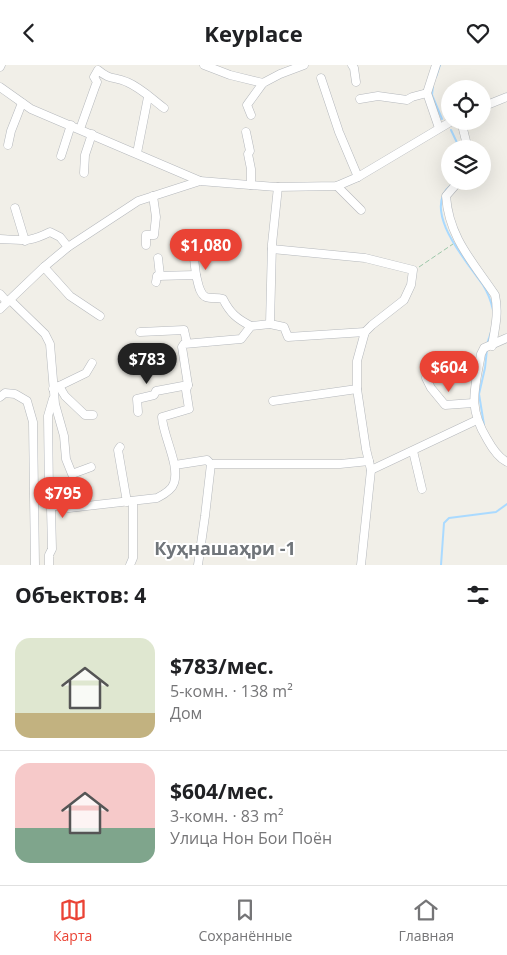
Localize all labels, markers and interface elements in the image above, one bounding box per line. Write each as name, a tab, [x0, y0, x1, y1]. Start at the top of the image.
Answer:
text: Keyplace	[204, 18, 303, 48]
icon: back	[15, 19, 43, 47]
icon: heart	[464, 19, 492, 47]
map controls	[441, 80, 491, 190]
button: locate	[441, 80, 491, 130]
button: layers	[441, 140, 491, 190]
pin: $1,080	[165, 229, 247, 271]
text: $1,080	[181, 234, 231, 256]
pin: $783	[117, 343, 177, 385]
text: $783	[129, 348, 165, 370]
pin: $604	[419, 351, 479, 393]
text: $604	[431, 356, 467, 378]
pin: $795	[33, 477, 93, 519]
text: $795	[45, 482, 81, 504]
district label: Куҳнашаҳри -1	[154, 536, 296, 560]
text: Объектов: 4	[15, 581, 146, 609]
icon: filters	[464, 581, 492, 609]
text: $783/мес.	[170, 652, 274, 680]
icon: home	[55, 658, 115, 718]
text: 5-комн. · 138 m²	[170, 680, 293, 702]
text: Дом	[170, 702, 202, 724]
text: $604/мес.	[170, 777, 274, 805]
icon: home	[55, 783, 115, 843]
text: 3-комн. · 83 m²	[170, 805, 284, 827]
text: Улица Нон Бои Поён	[170, 827, 332, 849]
tab: Карта	[53, 896, 92, 945]
tab: Сохранённые	[198, 896, 292, 945]
tab: Главная	[398, 896, 454, 945]

